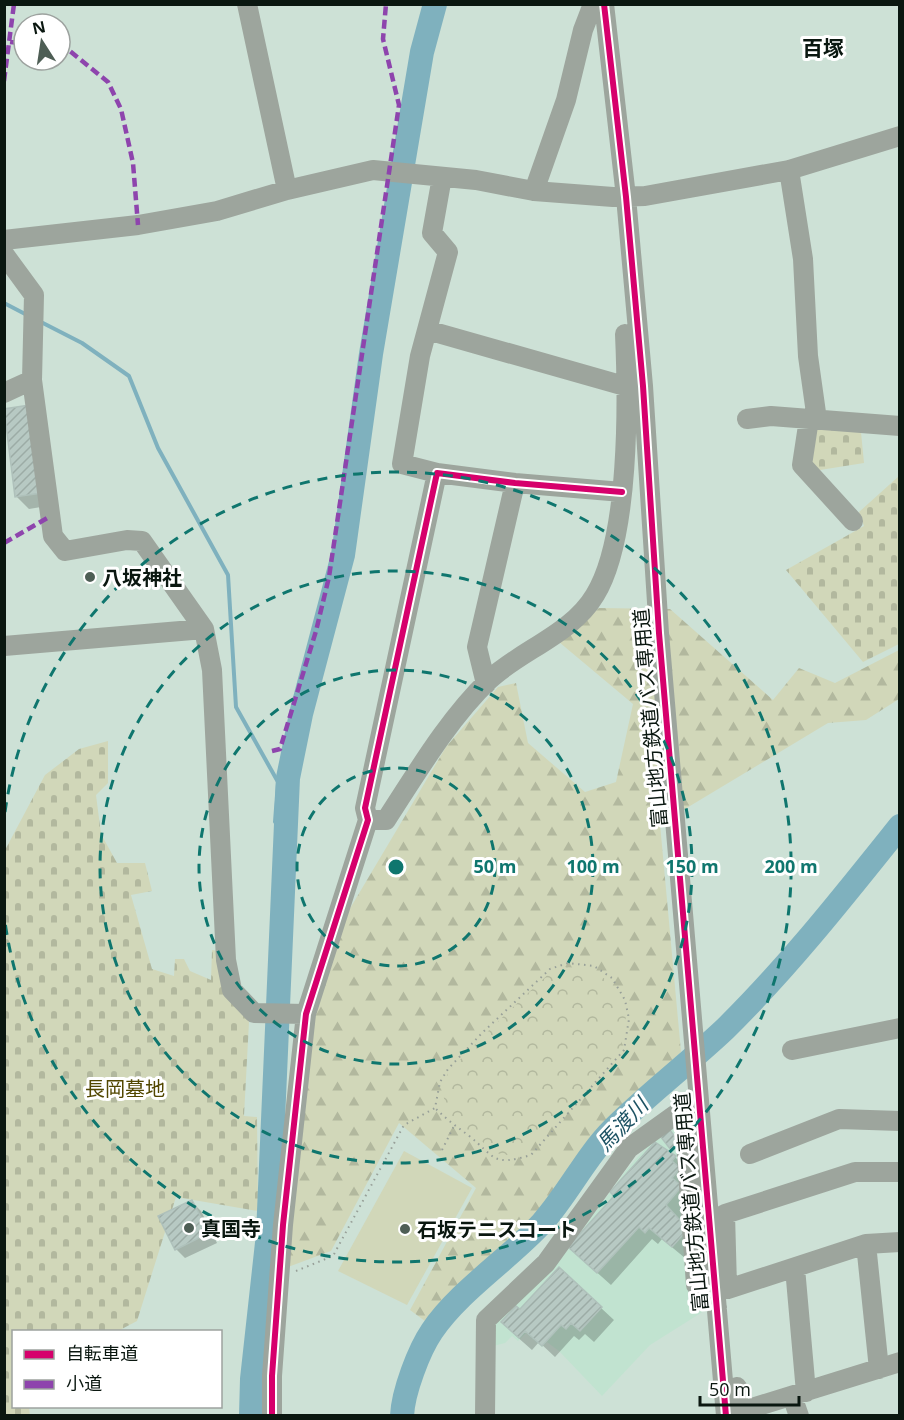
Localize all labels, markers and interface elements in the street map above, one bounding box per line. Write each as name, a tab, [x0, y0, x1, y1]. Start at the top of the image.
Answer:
north arrow	[12, 12, 72, 72]
text: N	[30, 15, 48, 39]
district label: 百塚	[802, 34, 844, 62]
place label: 八坂神社	[102, 564, 182, 591]
marker: 八坂神社	[83, 570, 97, 584]
street label: 富山地方鉄道バス専用道	[627, 607, 673, 829]
text: 50 m	[474, 854, 516, 878]
text: 100 m	[566, 854, 620, 878]
text: 150 m	[665, 854, 719, 878]
text: 200 m	[764, 854, 818, 878]
centre of rings	[386, 857, 406, 877]
park label: 長岡墓地	[85, 1075, 165, 1102]
water label: 馬渡川	[590, 1090, 655, 1157]
street label: 富山地方鉄道バス専用道	[668, 1091, 714, 1313]
place label: 真国寺	[201, 1215, 261, 1242]
place label: 石坂テニスコート	[417, 1216, 577, 1243]
marker: 真国寺	[182, 1221, 196, 1235]
marker: 石坂テニスコート	[398, 1222, 412, 1236]
legend	[12, 1330, 222, 1408]
text: 自転車道	[66, 1341, 138, 1365]
scale bar	[700, 1369, 799, 1407]
text: 小道	[66, 1371, 102, 1395]
text: 50 m	[709, 1377, 751, 1401]

